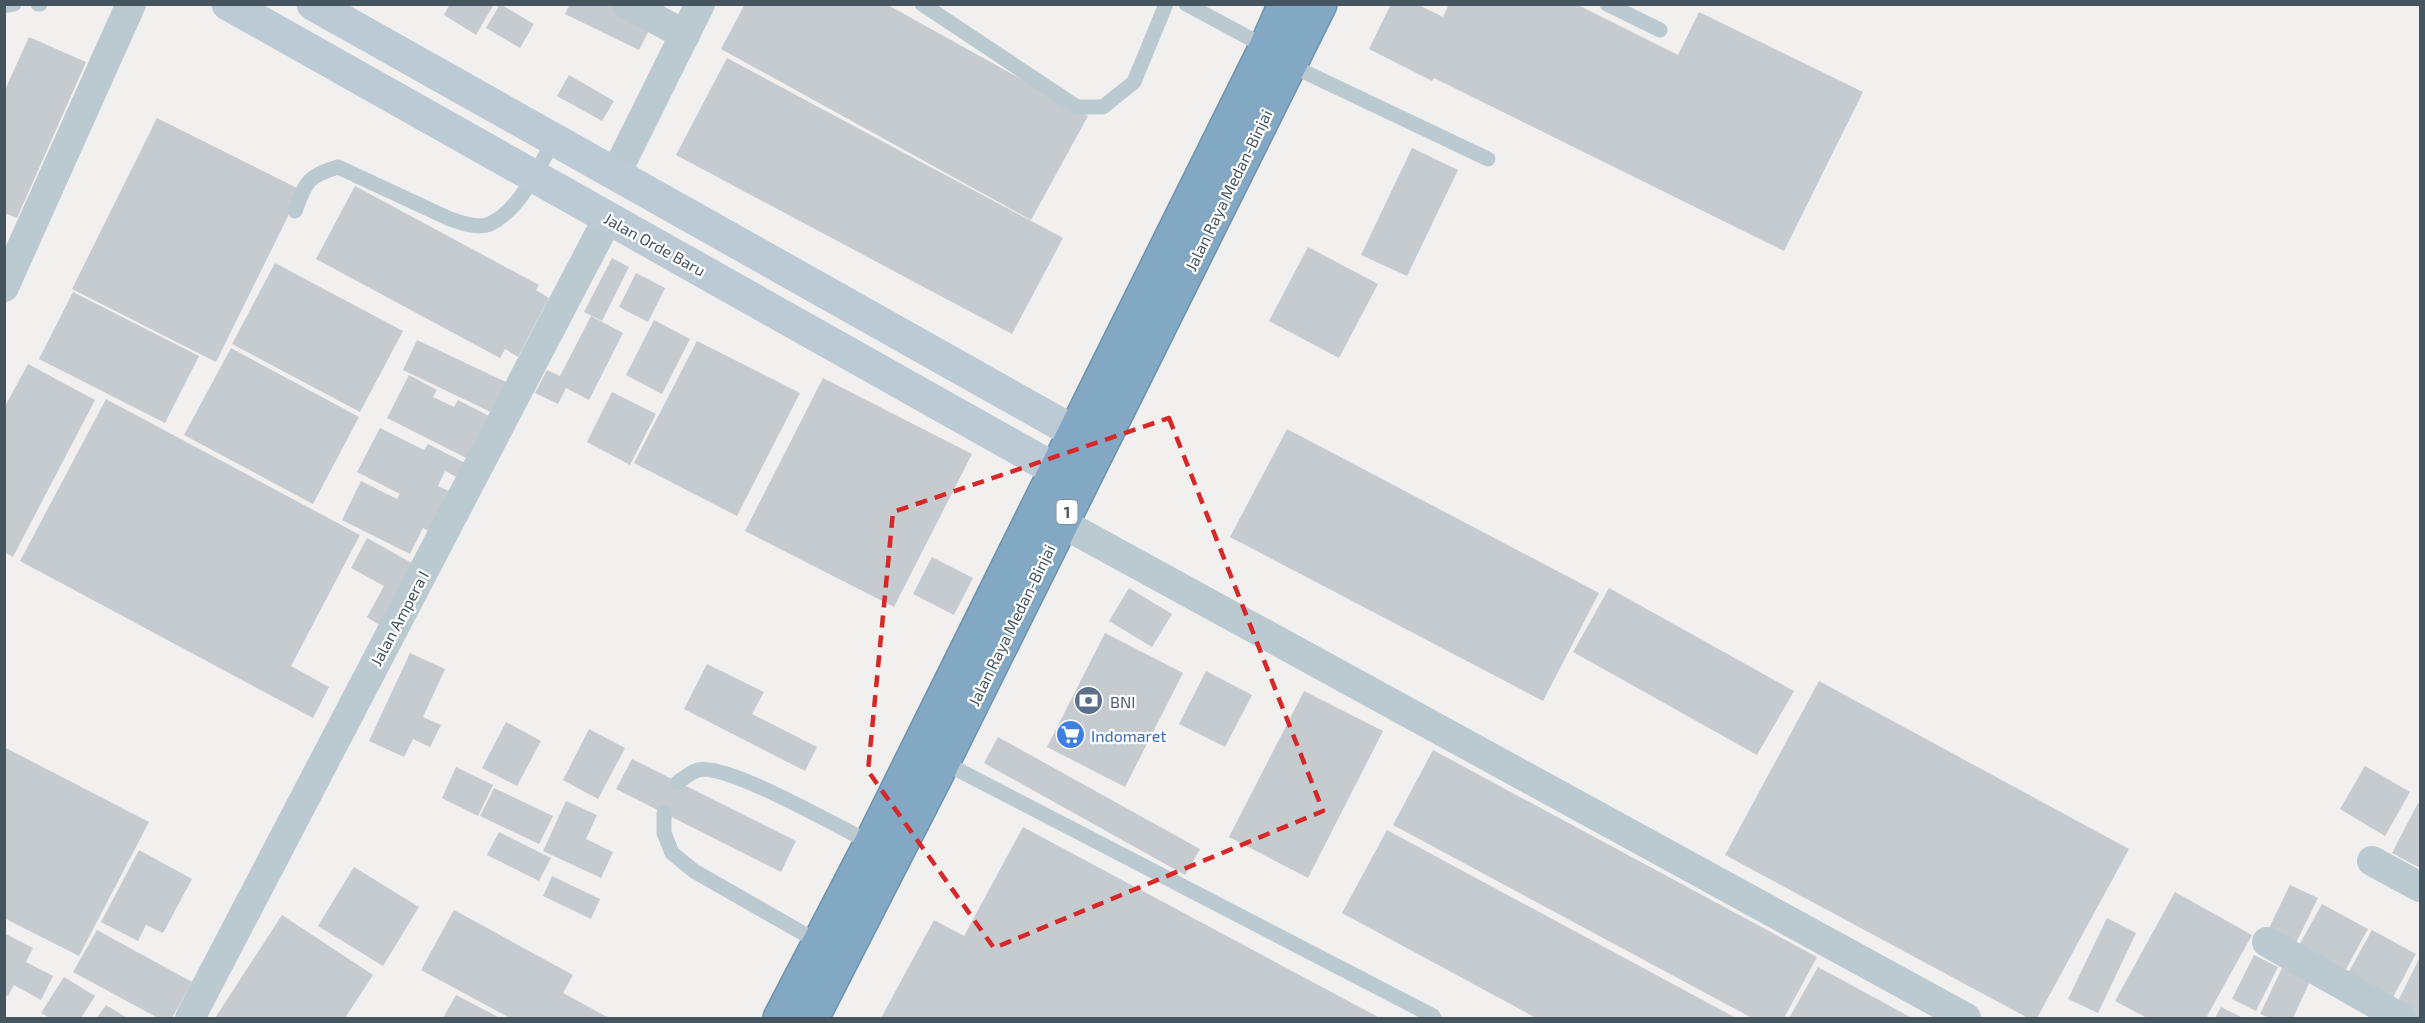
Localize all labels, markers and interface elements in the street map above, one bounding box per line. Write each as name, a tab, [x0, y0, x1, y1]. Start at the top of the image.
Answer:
street label: Jalan Raya Medan-Binjai	[1181, 106, 1276, 274]
street label: Jalan Orde Baru	[601, 208, 709, 280]
road number: 1	[1056, 500, 1078, 524]
street label: Jalan Raya Medan-Binjai	[964, 541, 1059, 709]
street label: Jalan Ampera I	[366, 567, 432, 669]
bank icon: BNI	[1073, 685, 1105, 717]
place label: BNI	[1110, 692, 1135, 711]
supermarket icon: Indomaret	[1054, 719, 1086, 751]
place label: Indomaret	[1091, 726, 1166, 745]

